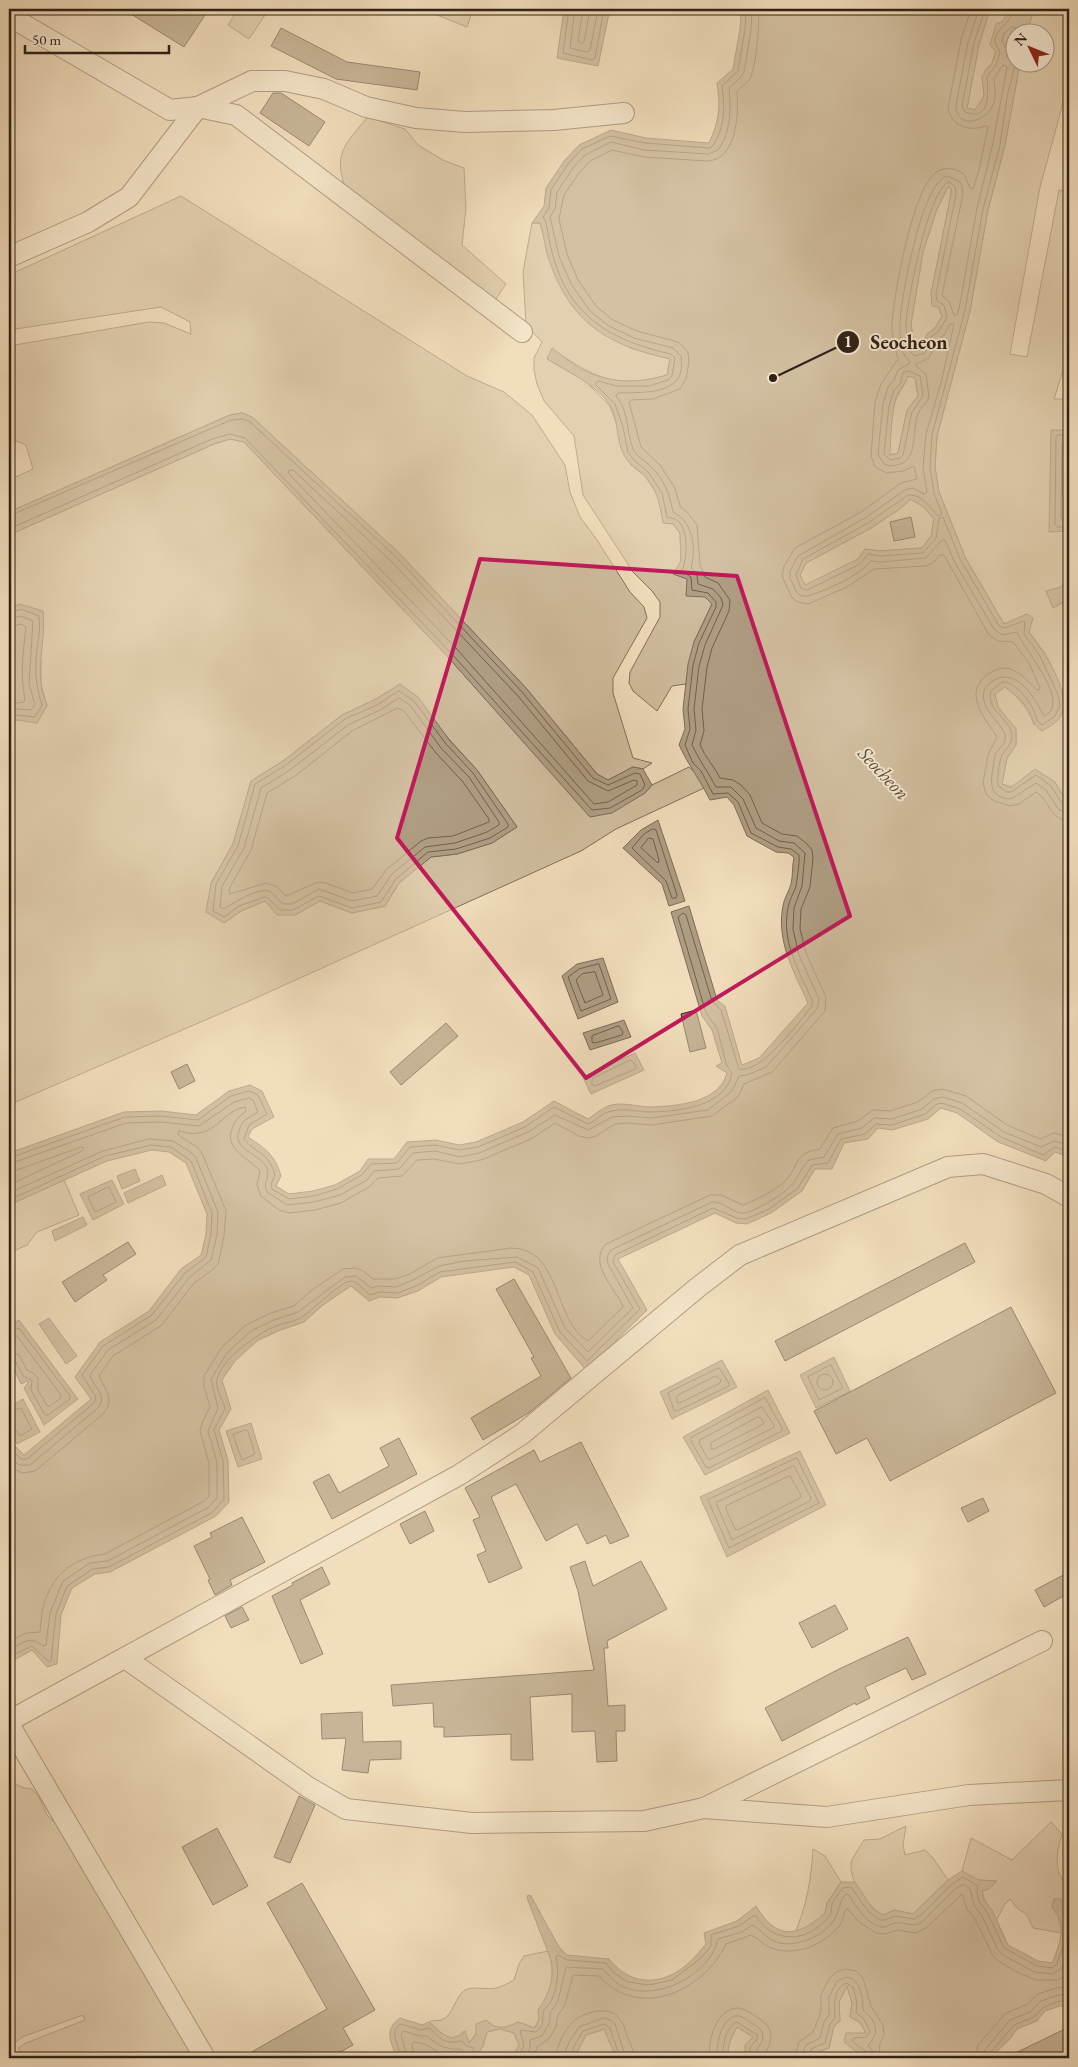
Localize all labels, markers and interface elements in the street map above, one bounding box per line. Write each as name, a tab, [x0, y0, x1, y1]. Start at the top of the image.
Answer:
scale bar	[25, 22, 169, 54]
north arrow	[1006, 22, 1056, 72]
text: N	[1010, 28, 1031, 49]
text: 50 m	[32, 30, 61, 49]
callout: Seocheon	[835, 324, 958, 359]
text: Seocheon	[870, 329, 948, 355]
text: 1	[844, 332, 852, 351]
water label: Seocheon	[852, 740, 915, 805]

